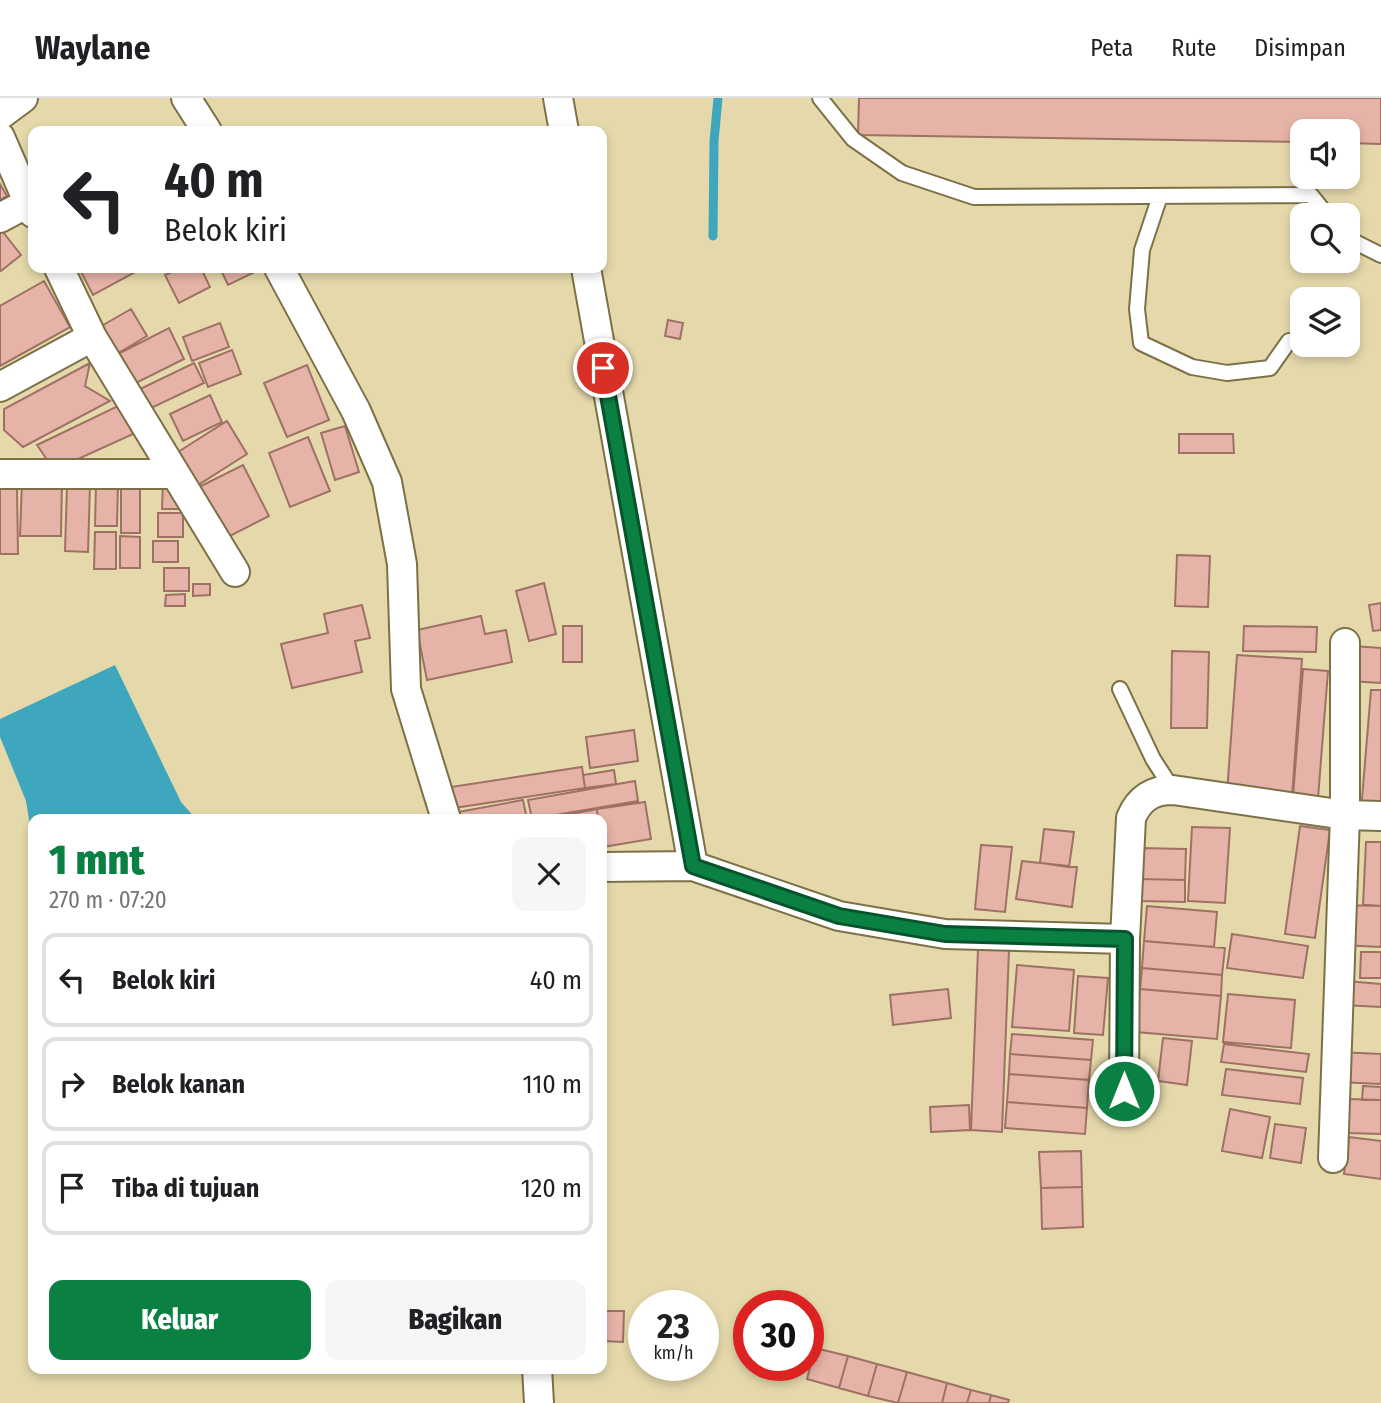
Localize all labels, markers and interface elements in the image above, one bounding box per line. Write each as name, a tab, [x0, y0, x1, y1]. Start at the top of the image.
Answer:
text: Waylane	[35, 28, 150, 68]
text: Peta	[1090, 34, 1133, 62]
text: Rute	[1171, 34, 1216, 62]
text: Disimpan	[1254, 34, 1346, 62]
map controls	[1290, 119, 1360, 357]
button: sound	[1290, 119, 1360, 189]
text: 40 m	[164, 151, 264, 210]
icon: left	[49, 154, 140, 245]
button: search	[1290, 203, 1360, 273]
text: Belok kiri	[164, 211, 287, 249]
button: layers	[1290, 287, 1360, 357]
pin	[573, 338, 633, 398]
icon: arrive	[584, 349, 622, 387]
text: 1 mnt	[49, 835, 145, 885]
button: close	[512, 837, 586, 911]
text: 270 m · 07:20	[49, 886, 167, 914]
icon: left	[53, 961, 91, 999]
text: Belok kiri	[112, 965, 215, 996]
text: 40 m	[530, 965, 582, 996]
position arrow	[1087, 1054, 1161, 1128]
icon: right	[53, 1065, 91, 1103]
text: Belok kanan	[112, 1069, 245, 1100]
text: 110 m	[522, 1069, 582, 1100]
icon: arrive	[53, 1169, 91, 1207]
text: Tiba di tujuan	[112, 1173, 259, 1204]
text: 120 m	[521, 1173, 582, 1204]
button: Keluar	[49, 1280, 311, 1360]
button: Bagikan	[325, 1280, 586, 1360]
speed limit sign: 30	[733, 1290, 824, 1381]
text: 23	[657, 1305, 690, 1347]
text: km/h	[653, 1342, 694, 1364]

